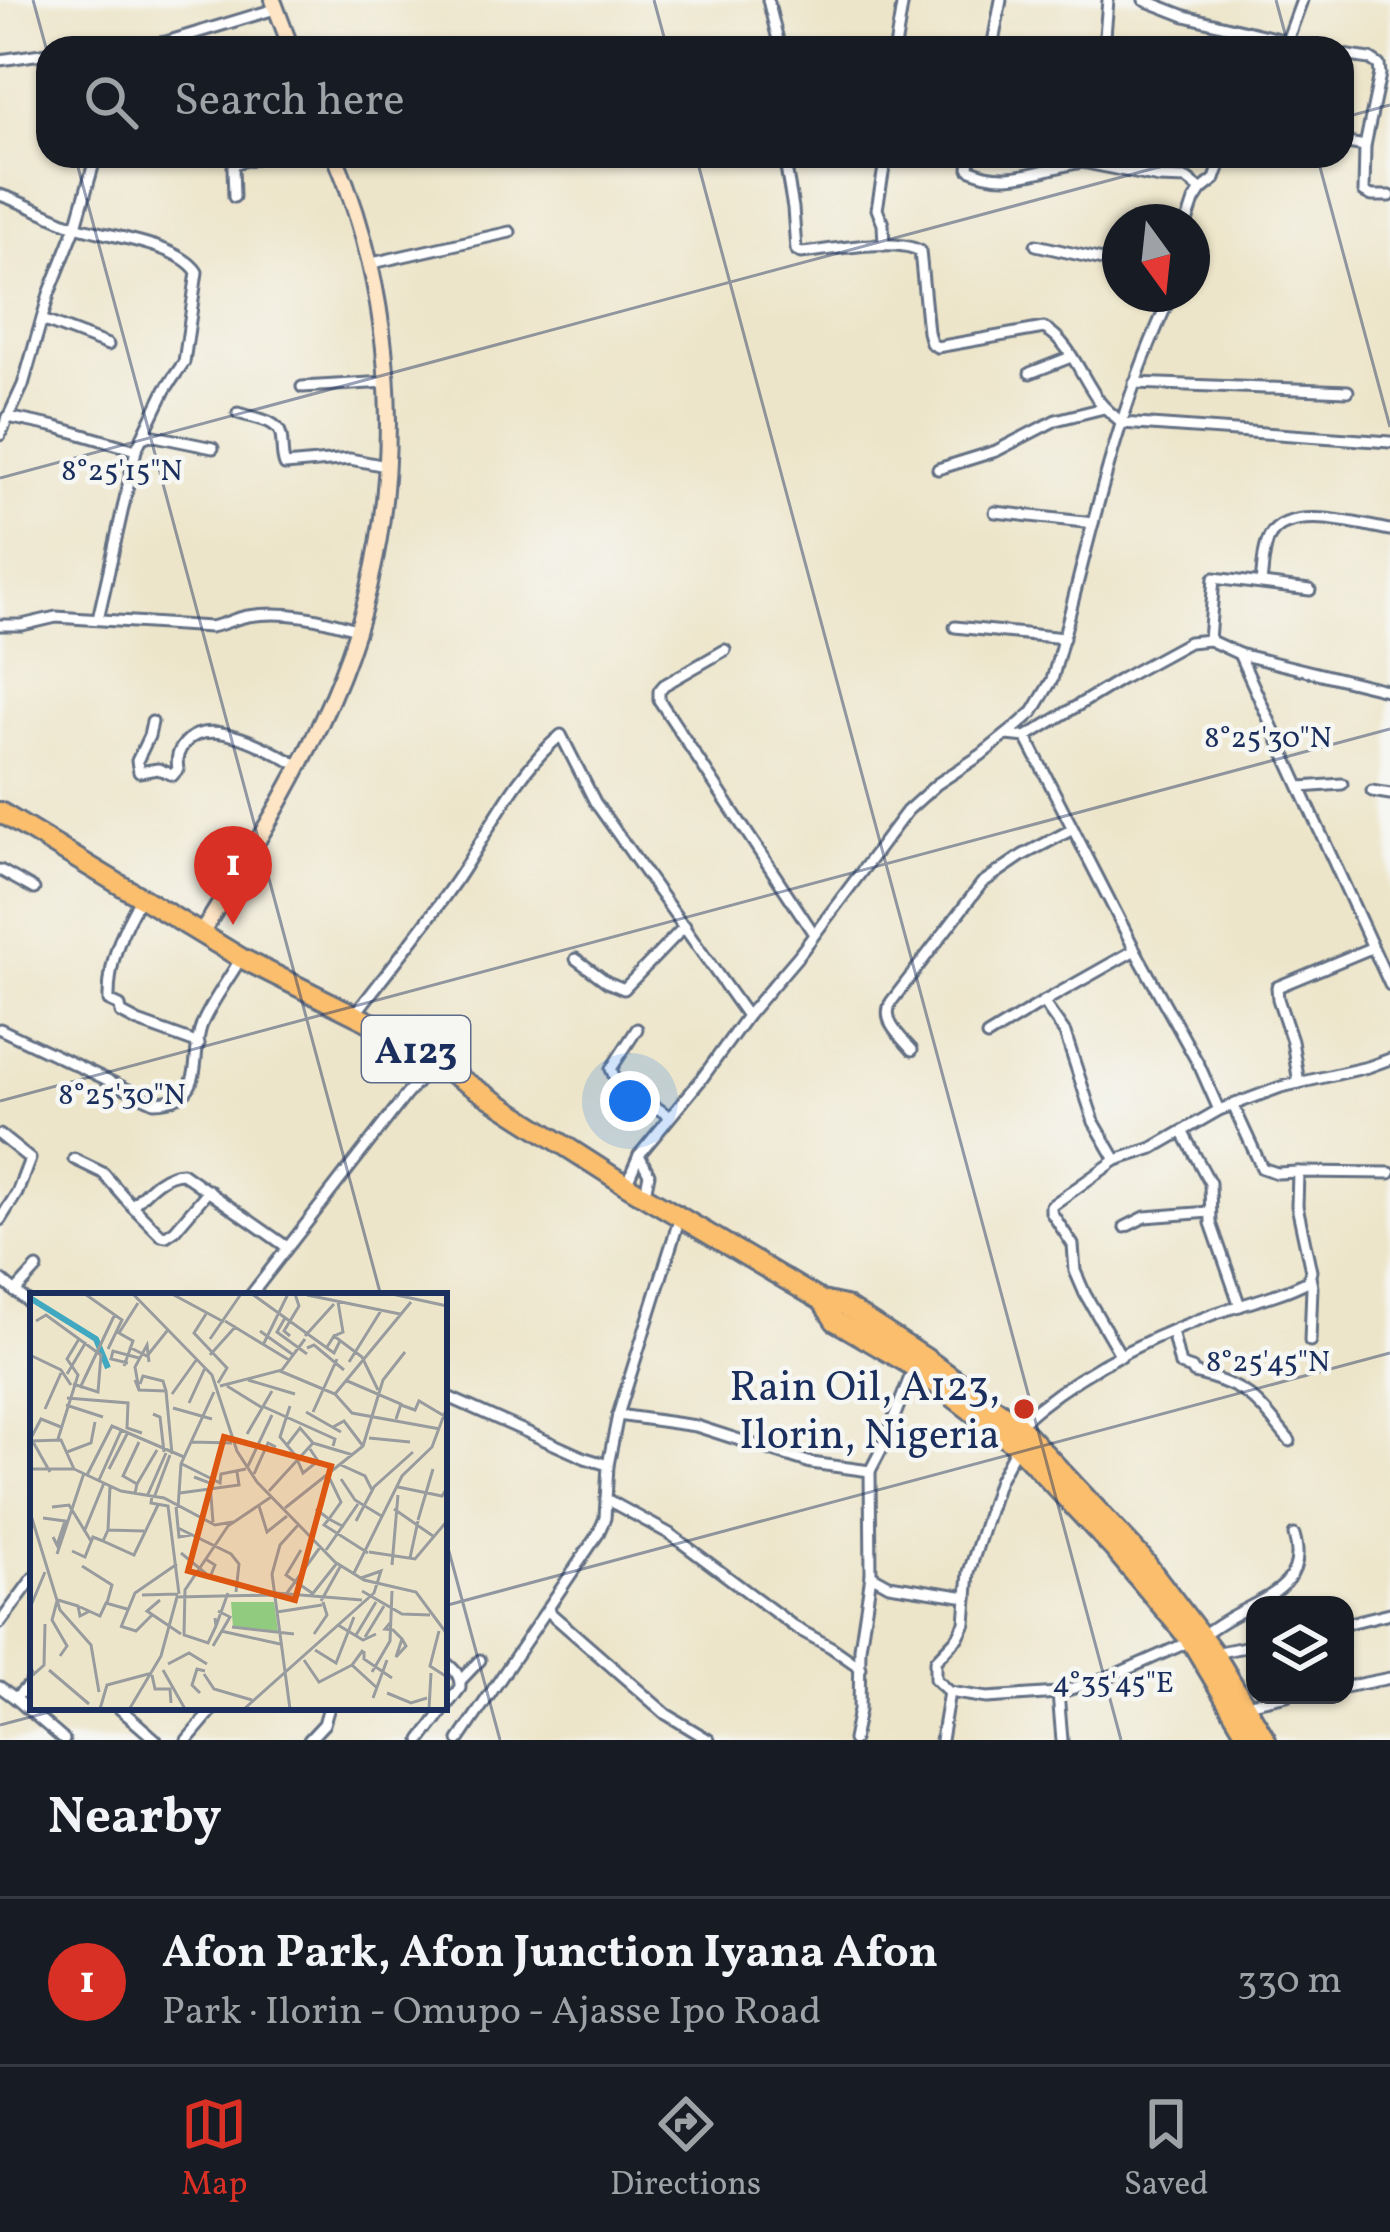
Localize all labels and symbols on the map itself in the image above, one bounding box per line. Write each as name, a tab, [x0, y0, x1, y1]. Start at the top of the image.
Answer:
north arrow	[1102, 204, 1210, 312]
text: 8°25'15"N	[61, 451, 183, 493]
text: 8°25'30"N	[1204, 718, 1332, 760]
pin: 1	[194, 826, 272, 925]
road number: A123	[362, 1016, 470, 1082]
your location	[600, 1071, 660, 1131]
text: 8°25'30"N	[58, 1075, 186, 1117]
inset map	[30, 1293, 447, 1710]
text: 8°25'45"N	[1206, 1342, 1330, 1384]
place label: Rain Oil, A123, Ilorin, Nigeria	[729, 1360, 1000, 1467]
marker: Rain Oil, A123, Ilorin, Nigeria	[1011, 1396, 1037, 1422]
text: 4°35'45"E	[1052, 1663, 1174, 1705]

